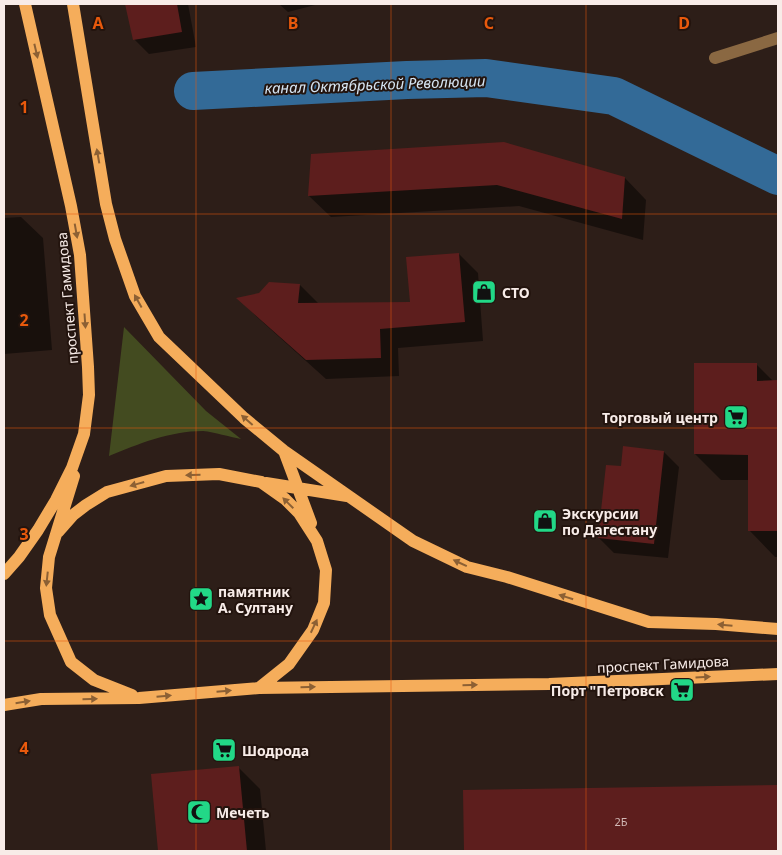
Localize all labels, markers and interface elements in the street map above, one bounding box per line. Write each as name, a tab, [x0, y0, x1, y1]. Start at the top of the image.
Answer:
text: A	[92, 12, 104, 34]
text: B	[288, 12, 298, 34]
text: C	[484, 12, 494, 34]
text: D	[678, 12, 690, 34]
one-way arrow	[32, 44, 40, 59]
water label: канал Октябрьской Революции	[264, 70, 486, 98]
text: 1	[19, 96, 29, 118]
one-way arrow	[94, 147, 102, 163]
one-way arrow	[72, 223, 80, 239]
street label: проспект Гамидова	[52, 231, 82, 365]
shop icon: СТО	[471, 279, 497, 305]
place label: СТО	[502, 283, 530, 302]
one-way arrow	[134, 293, 142, 308]
text: 2	[19, 309, 29, 331]
one-way arrow	[81, 314, 89, 330]
supermarket icon: Торговый центр	[723, 404, 749, 430]
place label: Торговый центр	[602, 408, 718, 427]
one-way arrow	[240, 414, 253, 425]
one-way arrow	[184, 471, 200, 479]
one-way arrow	[129, 480, 144, 488]
one-way arrow	[283, 497, 295, 509]
place label: Экскурсии по Дагестану	[562, 504, 657, 539]
shop icon: Экскурсии по Дагестану	[532, 508, 558, 534]
text: 3	[19, 523, 29, 545]
one-way arrow	[453, 559, 467, 567]
one-way arrow	[43, 572, 51, 588]
place label: памятник А. Султану	[218, 582, 293, 617]
place icon: памятник А. Султану	[188, 586, 214, 612]
one-way arrow	[559, 592, 574, 600]
one-way arrow	[310, 619, 318, 633]
one-way arrow	[717, 620, 733, 628]
street label: проспект Гамидова	[596, 651, 730, 677]
one-way arrow	[695, 673, 711, 681]
supermarket icon: Порт "Петровск	[669, 677, 695, 703]
one-way arrow	[462, 681, 478, 689]
place label: Порт "Петровск	[551, 681, 664, 700]
one-way arrow	[300, 683, 316, 691]
one-way arrow	[216, 686, 232, 694]
one-way arrow	[156, 692, 172, 700]
one-way arrow	[82, 695, 98, 703]
one-way arrow	[15, 698, 31, 706]
text: 4	[19, 737, 29, 759]
supermarket icon: Шодрода	[211, 737, 237, 763]
place label: Шодрода	[242, 741, 309, 760]
mosque icon: Мечеть	[186, 799, 212, 825]
place label: Мечеть	[216, 803, 270, 822]
house number: 2Б	[614, 814, 628, 829]

